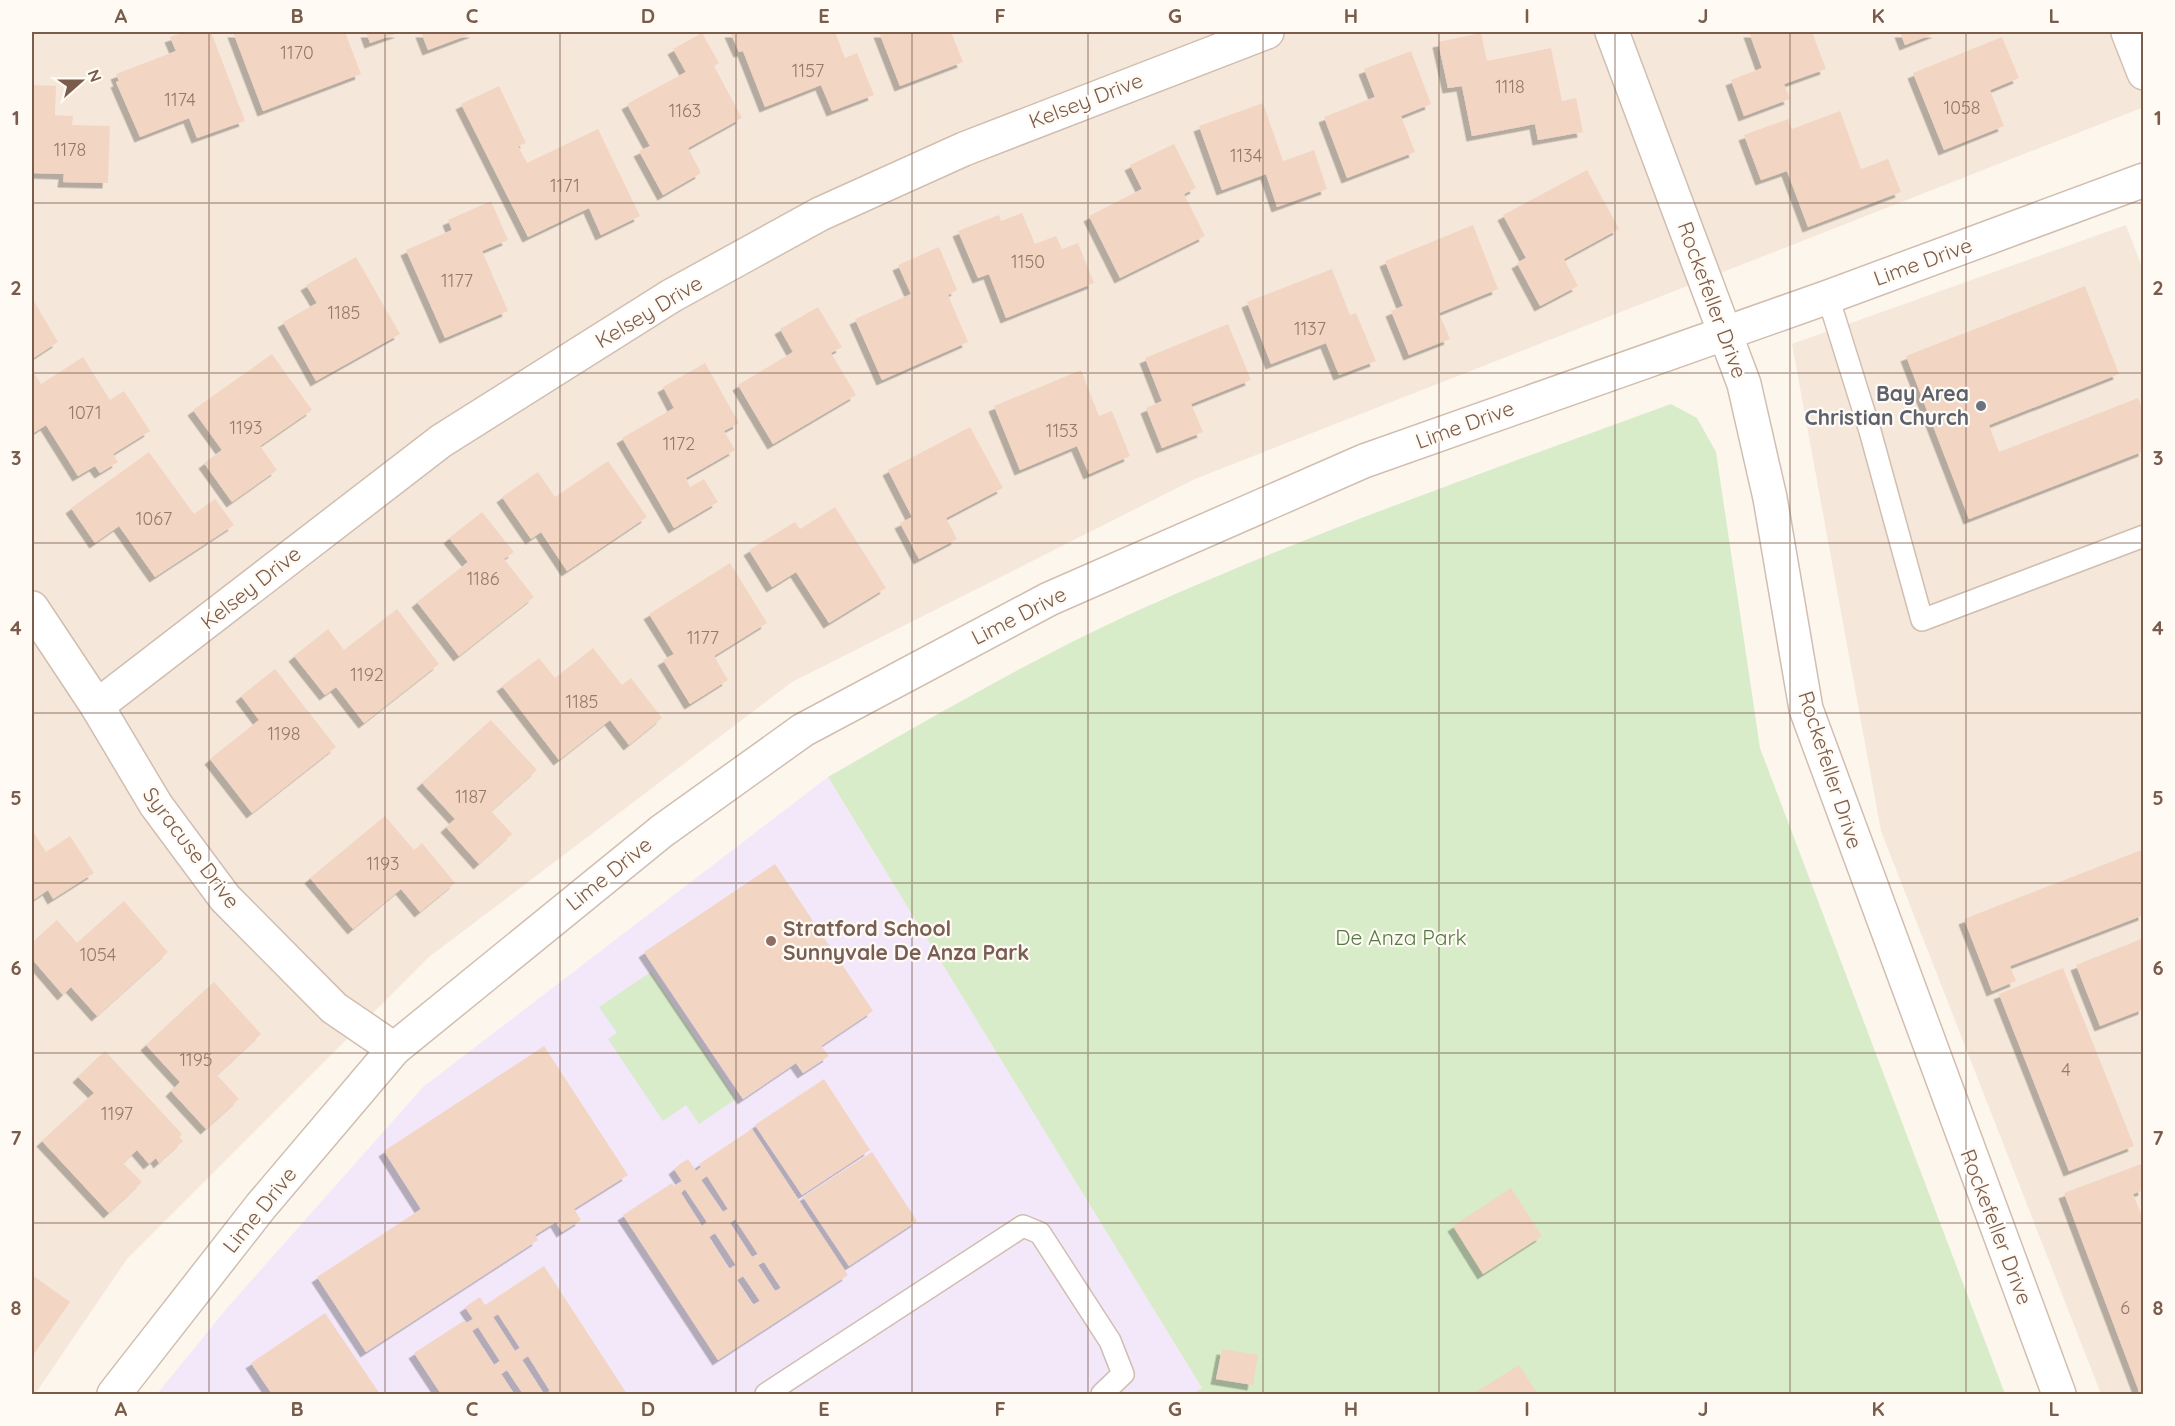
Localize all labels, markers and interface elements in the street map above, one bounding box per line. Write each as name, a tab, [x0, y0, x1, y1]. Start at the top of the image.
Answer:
text: A	[115, 3, 128, 28]
text: B	[290, 3, 304, 28]
text: C	[466, 3, 479, 28]
text: D	[641, 3, 655, 28]
text: E	[818, 3, 830, 28]
text: F	[994, 3, 1006, 28]
text: G	[1168, 3, 1182, 28]
text: H	[1344, 3, 1358, 28]
text: I	[1524, 3, 1530, 28]
text: J	[1697, 3, 1709, 28]
text: K	[1871, 3, 1885, 28]
text: L	[2048, 3, 2060, 28]
house number: 1170	[280, 41, 314, 64]
north arrow	[51, 51, 111, 111]
house number: 1157	[792, 59, 824, 82]
street label: Kelsey Drive	[1025, 66, 1146, 134]
text: N	[84, 67, 106, 85]
house number: 1118	[1495, 75, 1525, 98]
house number: 1174	[164, 88, 196, 111]
house number: 1058	[1944, 96, 1980, 119]
house number: 1163	[669, 99, 701, 122]
text: 1	[12, 105, 20, 130]
text: 1	[2154, 105, 2162, 130]
house number: 1178	[54, 138, 86, 161]
house number: 1134	[1230, 144, 1262, 167]
house number: 1171	[550, 174, 580, 197]
street label: Rockefeller Drive	[1673, 218, 1753, 381]
street label: Lime Drive	[1870, 231, 1975, 291]
house number: 1150	[1011, 250, 1045, 273]
house number: 1177	[441, 269, 473, 292]
street label: Kelsey Drive	[590, 269, 707, 353]
text: 2	[10, 275, 22, 300]
text: 2	[2152, 275, 2164, 300]
house number: 1185	[328, 301, 360, 324]
house number: 1137	[1294, 317, 1326, 340]
place label: Bay Area Christian Church	[1805, 380, 1969, 430]
street label: Lime Drive	[1412, 394, 1517, 454]
marker: Bay Area Christian Church	[1974, 399, 1988, 413]
house number: 1071	[68, 401, 102, 424]
house number: 1193	[230, 416, 262, 439]
house number: 1153	[1046, 419, 1078, 442]
house number: 1172	[663, 432, 695, 455]
text: 3	[11, 445, 21, 470]
text: 3	[2153, 445, 2163, 470]
house number: 1067	[136, 507, 172, 530]
street label: Kelsey Drive	[195, 540, 306, 634]
house number: 1186	[467, 567, 500, 590]
street label: Lime Drive	[967, 580, 1070, 650]
text: 4	[10, 615, 22, 640]
text: 4	[2152, 615, 2164, 640]
house number: 1177	[687, 626, 719, 649]
house number: 1192	[350, 663, 384, 686]
street label: Rockefeller Drive	[1793, 687, 1869, 852]
house number: 1185	[566, 690, 598, 713]
house number: 1198	[267, 722, 301, 745]
street label: Syracuse Drive	[138, 782, 246, 913]
text: 5	[10, 785, 22, 810]
house number: 1187	[455, 785, 487, 808]
text: 5	[2152, 785, 2164, 810]
street label: Lime Drive	[560, 831, 657, 916]
house number: 1193	[367, 852, 399, 875]
place label: Stratford School Sunnyvale De Anza Park	[783, 915, 1029, 965]
park label: De Anza Park	[1335, 924, 1467, 950]
marker: Stratford School Sunnyvale De Anza Park	[764, 934, 778, 948]
house number: 1054	[80, 943, 116, 966]
text: 6	[10, 955, 22, 980]
text: 6	[2152, 955, 2164, 980]
house number: 1195	[179, 1048, 213, 1071]
house number: 4	[2061, 1058, 2071, 1081]
house number: 1197	[101, 1102, 133, 1125]
text: 7	[11, 1125, 22, 1150]
text: 7	[2153, 1125, 2164, 1150]
street label: Rockefeller Drive	[1955, 1145, 2039, 1308]
street label: Lime Drive	[217, 1161, 302, 1258]
text: 8	[11, 1295, 22, 1320]
text: 8	[2153, 1295, 2164, 1320]
house number: 6	[2120, 1296, 2130, 1319]
text: A	[115, 1396, 128, 1421]
text: B	[290, 1396, 304, 1421]
text: C	[466, 1396, 479, 1421]
text: D	[641, 1396, 655, 1421]
text: E	[818, 1396, 830, 1421]
text: F	[994, 1396, 1006, 1421]
text: G	[1168, 1396, 1182, 1421]
text: H	[1344, 1396, 1358, 1421]
text: I	[1524, 1396, 1530, 1421]
text: J	[1697, 1396, 1709, 1421]
text: K	[1871, 1396, 1885, 1421]
text: L	[2048, 1396, 2060, 1421]

